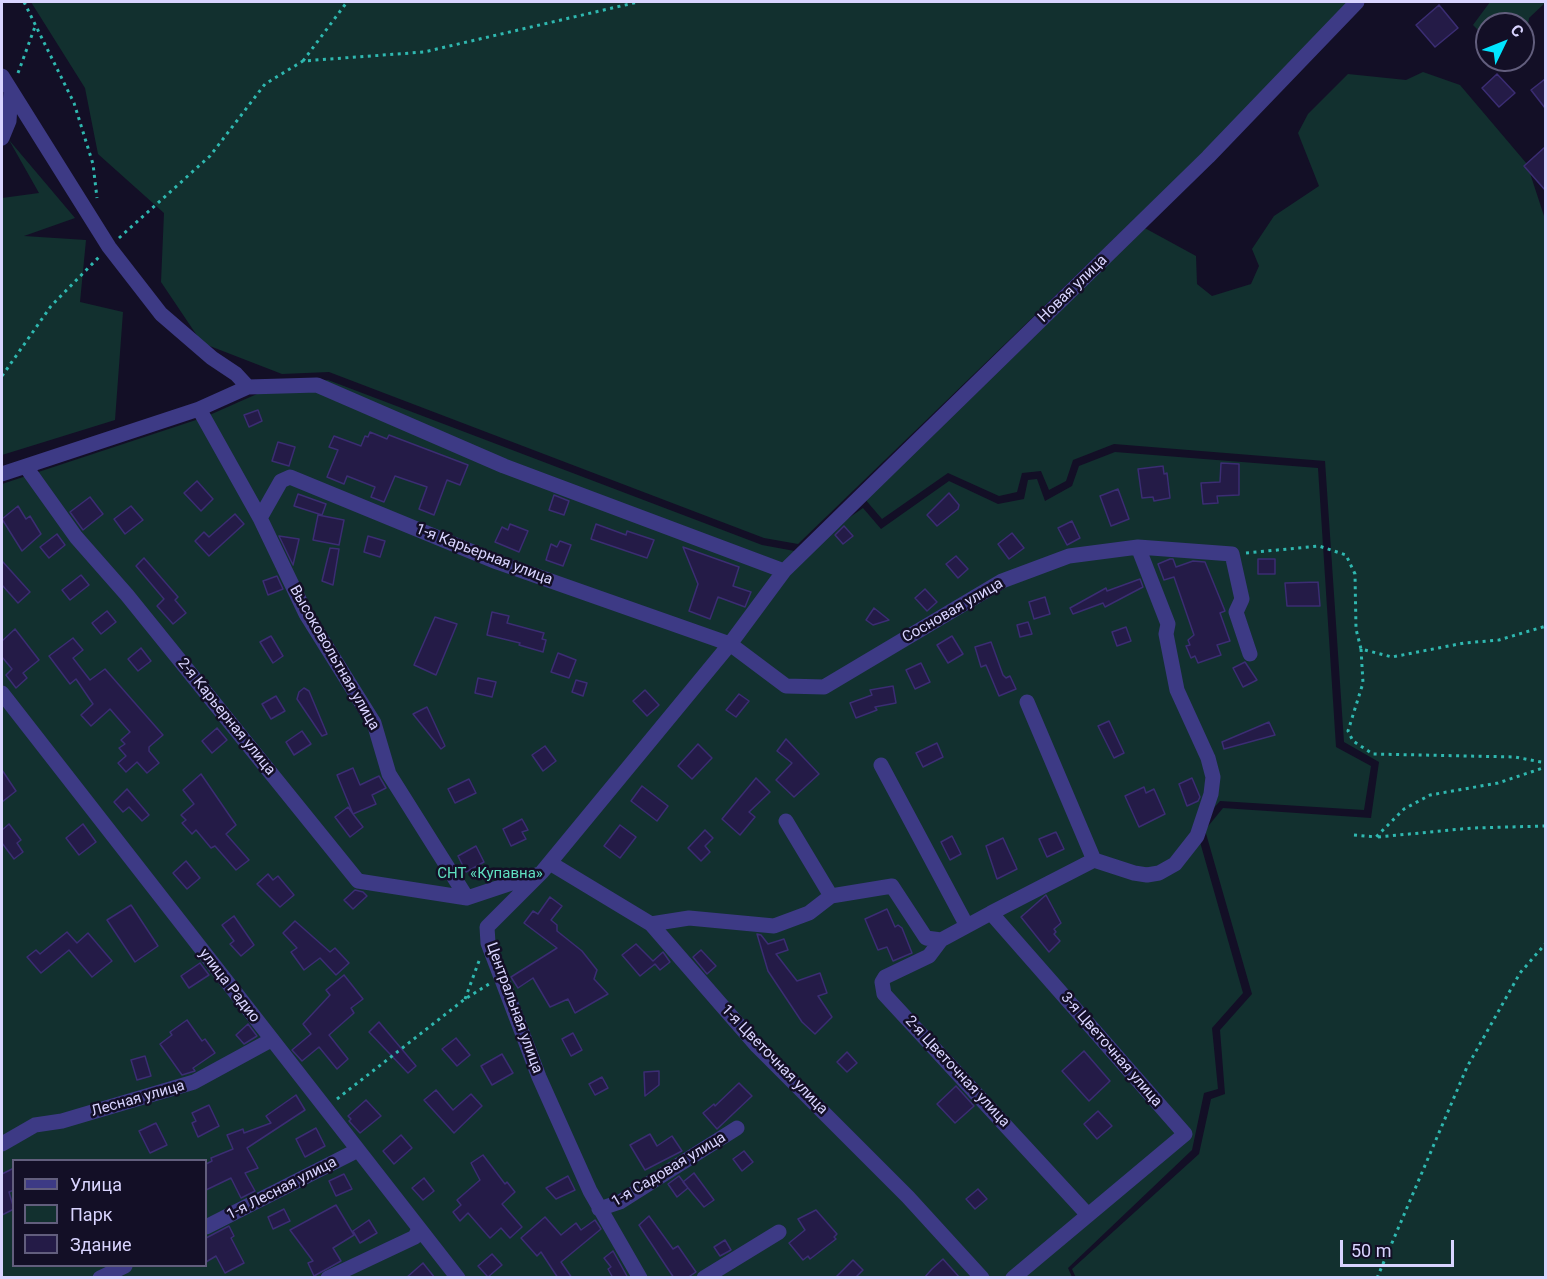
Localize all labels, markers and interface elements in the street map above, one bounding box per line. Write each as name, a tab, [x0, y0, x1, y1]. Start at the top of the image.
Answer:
north arrow	[1475, 12, 1535, 72]
text: С	[1507, 20, 1528, 41]
street label: Новая улица	[1035, 252, 1111, 326]
street label: 1-я Карьерная улица	[413, 521, 555, 589]
street label: Сосновая улица	[899, 575, 1007, 647]
street label: Высоковольтная улица	[285, 582, 383, 734]
street label: 2-я Карьерная улица	[173, 655, 279, 779]
park label: СНТ «Купавна»	[437, 865, 543, 883]
street label: Центральная улица	[482, 940, 546, 1076]
street label: улица Радио	[195, 946, 263, 1026]
street label: 3-я Цветочная улица	[1056, 989, 1166, 1111]
street label: 1-я Цветочная улица	[717, 1001, 831, 1119]
street label: 2-я Цветочная улица	[901, 1013, 1013, 1131]
street label: Лесная улица	[89, 1077, 187, 1121]
street label: 1-я Садовая улица	[609, 1129, 729, 1211]
street label: 1-я Лесная улица	[224, 1154, 340, 1224]
legend	[12, 1159, 207, 1267]
text: Улица	[70, 1174, 122, 1195]
text: Парк	[70, 1204, 112, 1225]
scale bar	[1343, 1228, 1457, 1266]
text: Здание	[70, 1234, 132, 1255]
text: 50 m	[1351, 1240, 1391, 1261]

